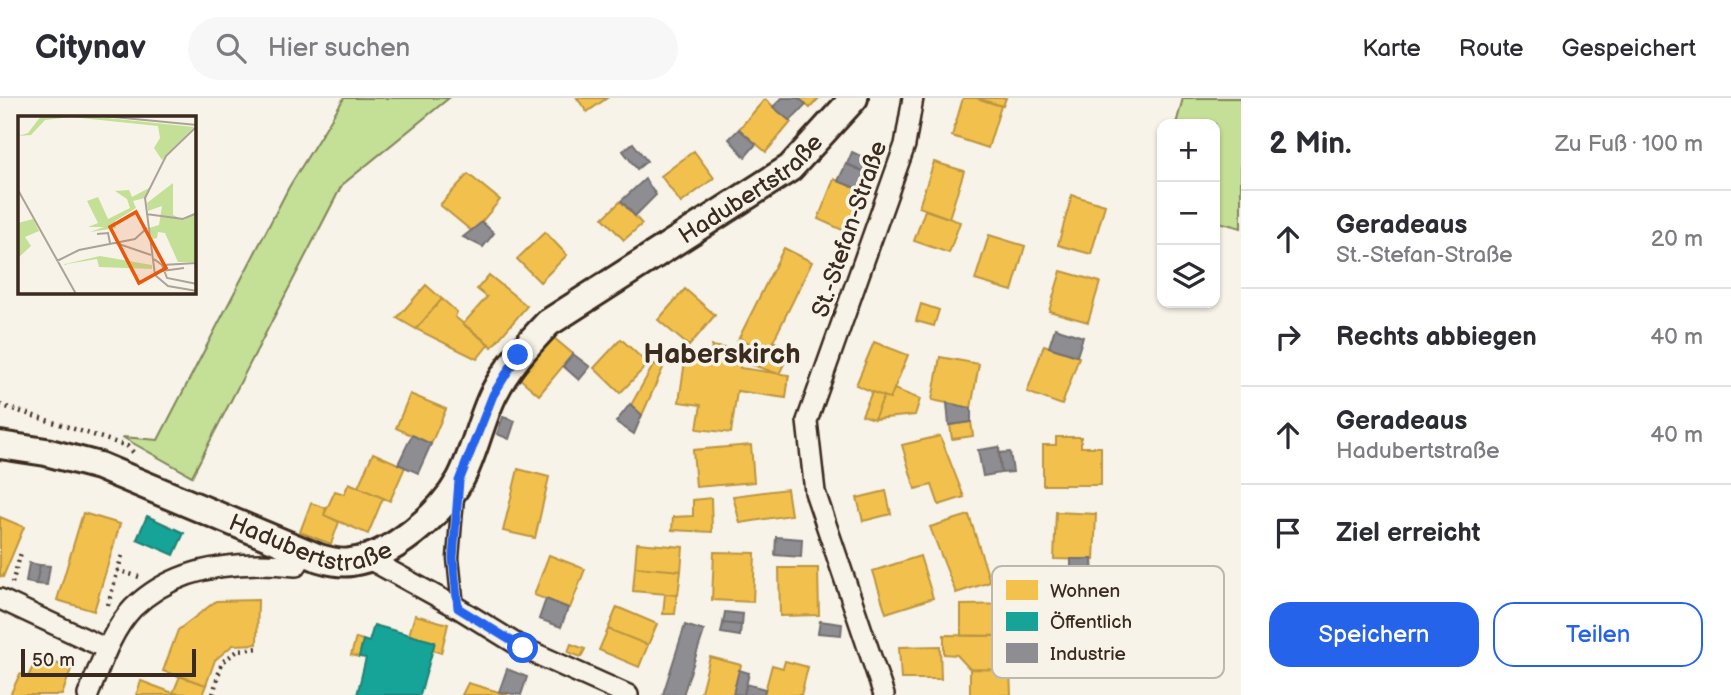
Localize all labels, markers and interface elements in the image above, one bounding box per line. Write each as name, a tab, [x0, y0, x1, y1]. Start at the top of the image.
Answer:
search box	[188, 17, 678, 80]
text: Citynav	[35, 28, 146, 68]
icon: search	[212, 29, 250, 67]
text: Hier suchen	[268, 33, 410, 64]
text: Karte	[1362, 34, 1421, 63]
text: Route	[1459, 34, 1524, 63]
text: Gespeichert	[1562, 34, 1696, 63]
inset map	[18, 116, 196, 294]
map controls	[1157, 119, 1220, 308]
button: +	[1157, 119, 1220, 182]
text: 2 Min.	[1269, 126, 1352, 162]
street label: Hadubertstraße	[673, 128, 829, 250]
text: Zu Fuß · 100 m	[1555, 130, 1703, 158]
street label: St.-Stefan-Straße	[806, 137, 893, 321]
button: −	[1157, 182, 1220, 245]
text: Geradeaus	[1336, 210, 1467, 241]
icon: ahead	[1269, 220, 1307, 258]
text: 20 m	[1651, 225, 1703, 253]
text: St.-Stefan-Straße	[1336, 241, 1513, 269]
button: layers	[1157, 245, 1220, 308]
icon: right	[1269, 318, 1307, 356]
text: Rechts abbiegen	[1336, 322, 1537, 353]
text: 40 m	[1650, 323, 1703, 351]
district label: Haberskirch	[644, 338, 800, 371]
route end	[502, 339, 533, 370]
text: Geradeaus	[1336, 406, 1467, 437]
icon: ahead	[1269, 416, 1307, 454]
text: 40 m	[1650, 421, 1703, 449]
text: Hadubertstraße	[1336, 437, 1500, 465]
street label: Hadubertstraße	[224, 508, 397, 578]
icon: arrive	[1269, 514, 1307, 552]
text: Ziel erreicht	[1336, 518, 1480, 549]
legend	[992, 566, 1224, 678]
text: Wohnen	[1050, 580, 1120, 603]
button: Speichern	[1269, 602, 1479, 667]
button: Teilen	[1493, 602, 1703, 667]
text: Öffentlich	[1050, 611, 1132, 634]
route start	[507, 632, 538, 663]
text: Industrie	[1050, 643, 1126, 666]
scale bar	[21, 646, 196, 678]
text: 50 m	[32, 649, 75, 672]

